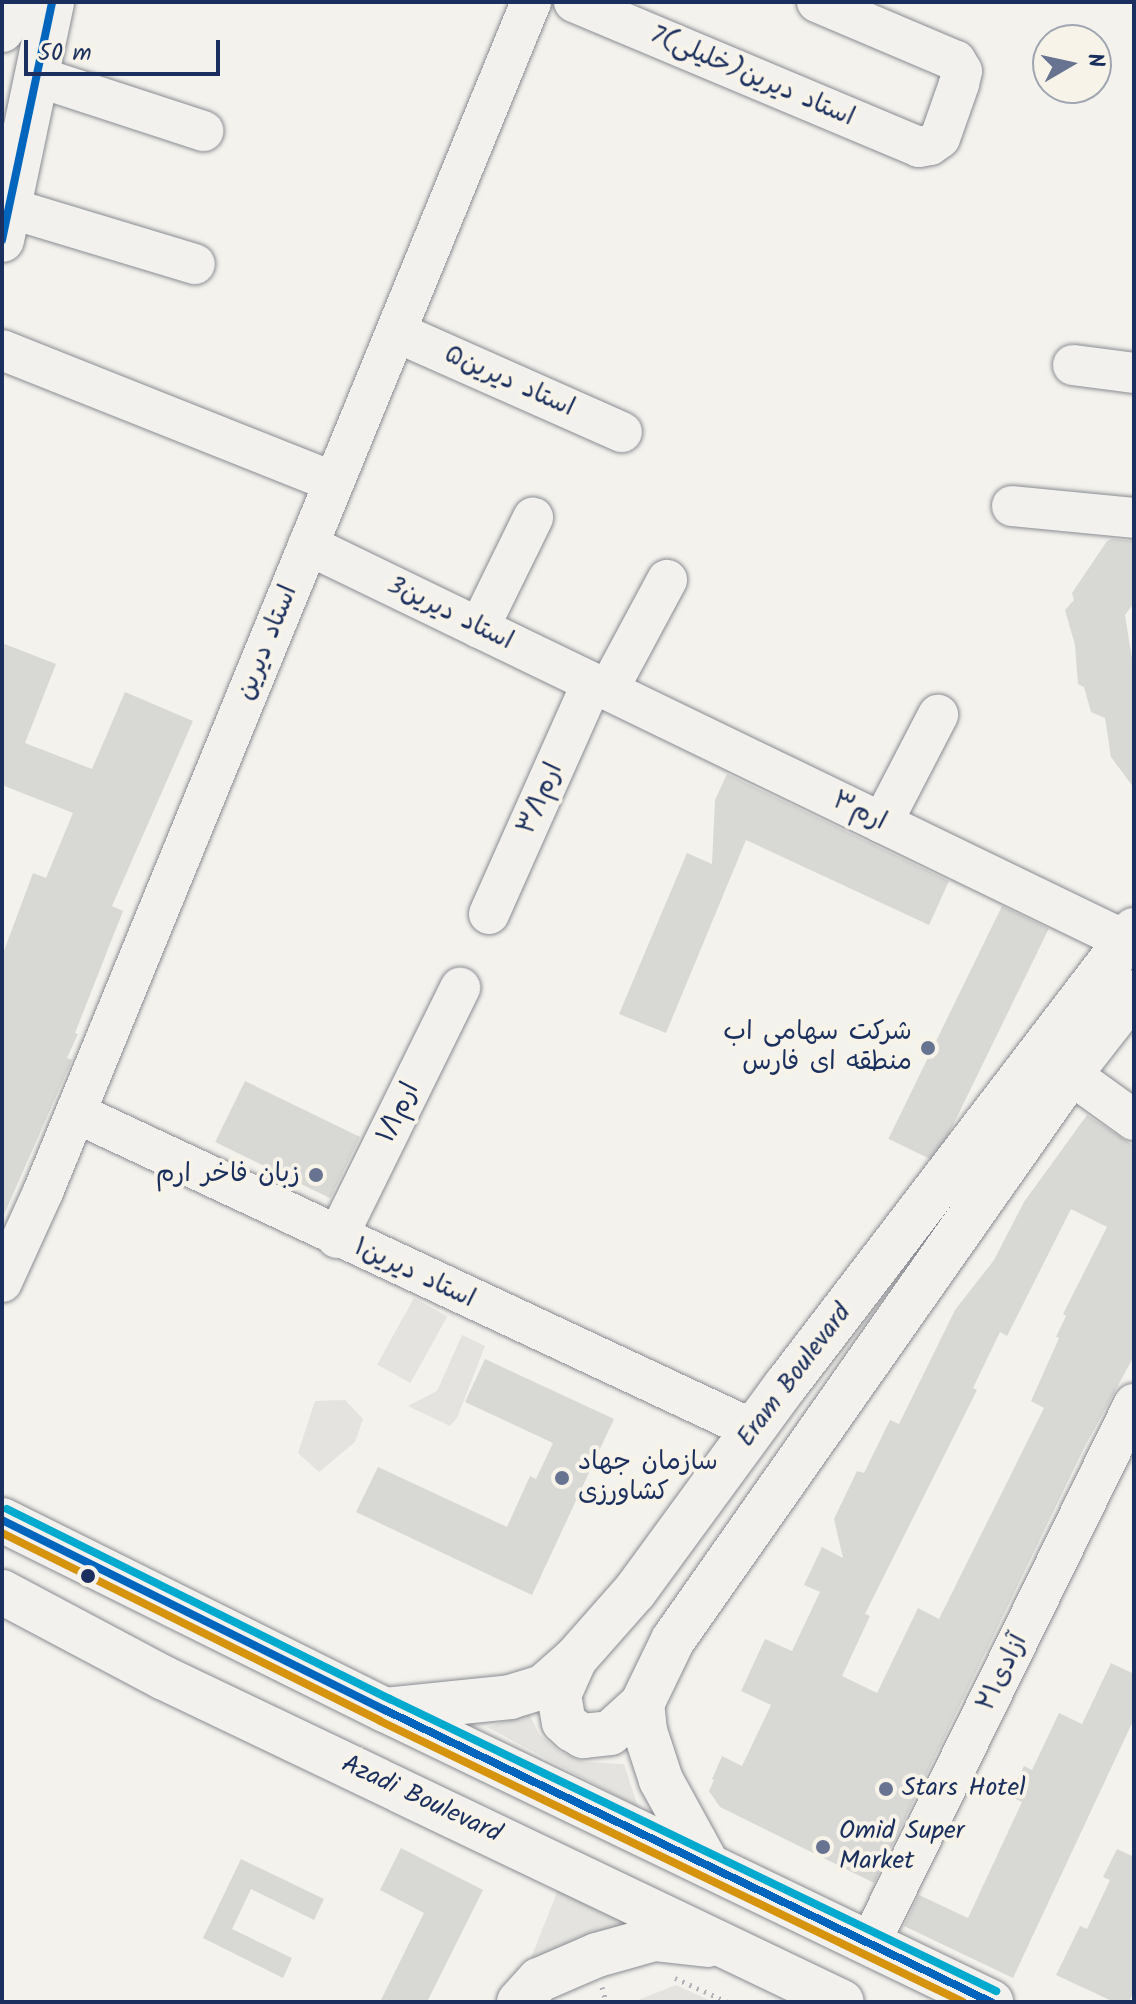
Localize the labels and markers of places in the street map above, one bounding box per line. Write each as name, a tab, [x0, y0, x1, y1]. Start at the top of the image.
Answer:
place label: شرکت سهامی اب منطقه ای فارس	[723, 1017, 912, 1078]
marker: شرکت سهامی اب منطقه ای فارس	[919, 1039, 937, 1057]
place label: زبان فاخر ارم	[156, 1159, 300, 1191]
marker: زبان فاخر ارم	[307, 1166, 325, 1184]
place label: سازمان جهاد کشاورزی	[578, 1447, 718, 1508]
marker: سازمان جهاد کشاورزی	[553, 1469, 571, 1487]
unlabelled marker	[80, 1568, 96, 1584]
place label: Stars Hotel	[902, 1773, 1025, 1805]
marker: Stars Hotel	[877, 1780, 895, 1798]
place label: Omid Super Market	[839, 1816, 964, 1878]
marker: Omid Super Market	[814, 1838, 832, 1856]

